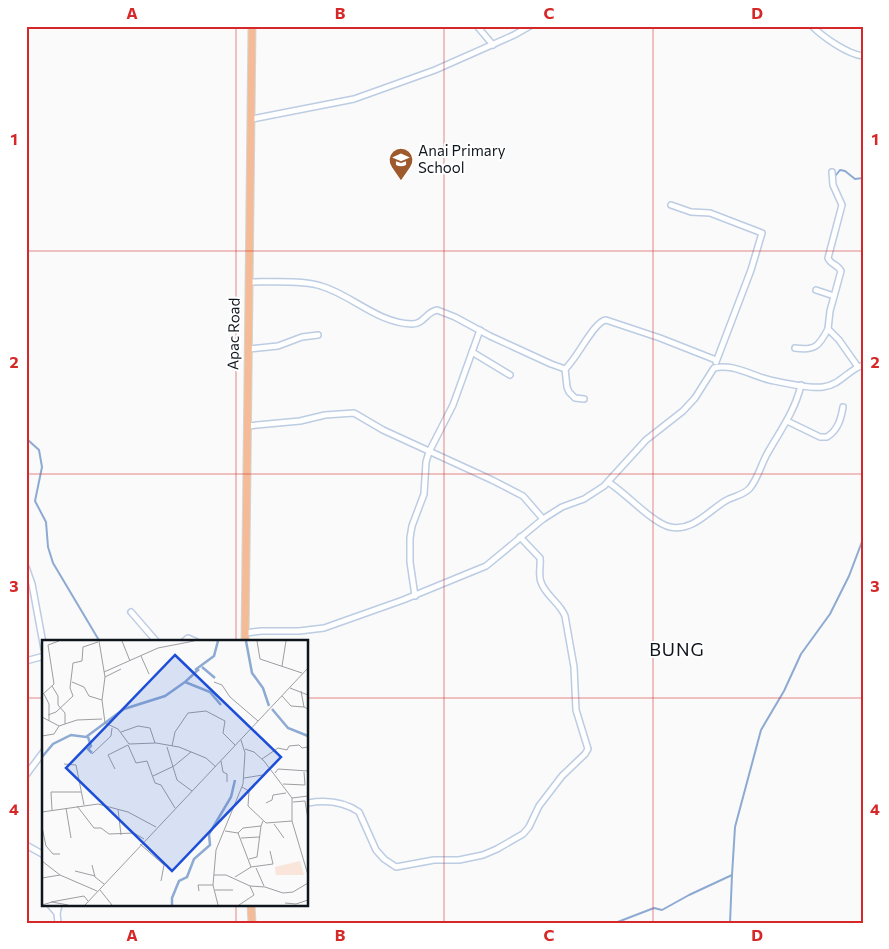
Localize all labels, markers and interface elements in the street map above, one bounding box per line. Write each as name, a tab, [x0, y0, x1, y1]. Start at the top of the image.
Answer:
text: A	[126, 3, 138, 22]
text: B	[335, 3, 346, 22]
text: C	[544, 3, 555, 22]
text: D	[751, 3, 763, 22]
text: 1	[10, 129, 18, 148]
text: 1	[871, 129, 879, 148]
place label: Anai Primary School	[418, 141, 506, 176]
school or university icon: Anai Primary School	[388, 147, 414, 181]
street label: Apac Road	[223, 298, 243, 370]
text: 2	[9, 352, 19, 371]
text: 2	[870, 352, 880, 371]
text: 3	[9, 576, 19, 595]
text: 3	[870, 576, 880, 595]
district label: BUNG	[649, 638, 705, 660]
inset map	[42, 640, 309, 906]
text: 4	[9, 799, 19, 818]
text: 4	[870, 799, 880, 818]
text: A	[126, 925, 138, 944]
text: B	[335, 925, 346, 944]
text: C	[544, 925, 555, 944]
text: D	[751, 925, 763, 944]

